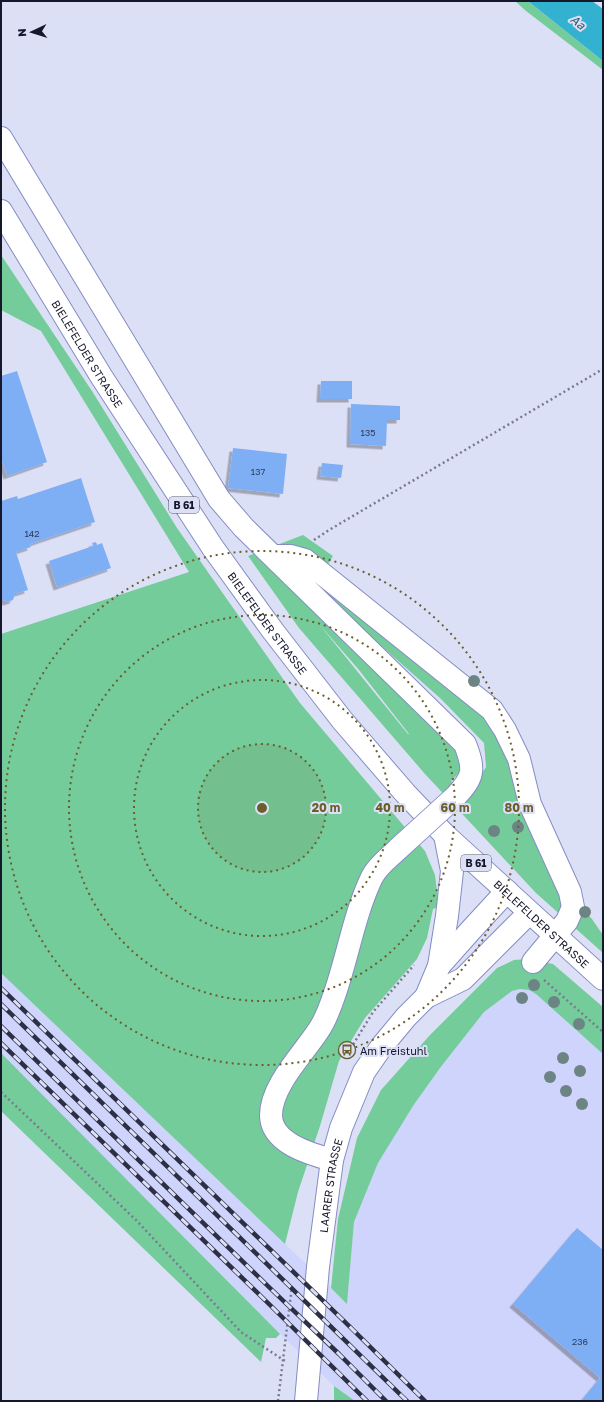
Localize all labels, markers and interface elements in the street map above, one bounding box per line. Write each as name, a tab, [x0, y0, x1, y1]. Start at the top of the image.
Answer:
north arrow	[12, 12, 52, 52]
water label: Aa	[568, 12, 589, 33]
text: N	[15, 28, 28, 37]
street label: BIELEFELDER STRASSE	[50, 297, 126, 410]
house number: 135	[361, 427, 375, 438]
house number: 137	[251, 466, 265, 477]
road number: B 61	[169, 497, 199, 513]
house number: 142	[24, 528, 40, 539]
street label: BIELEFELDER STRASSE	[226, 569, 310, 677]
text: 20 m	[312, 800, 340, 815]
text: 40 m	[376, 800, 404, 815]
text: 60 m	[441, 800, 469, 815]
text: 80 m	[505, 800, 533, 815]
centre of rings	[255, 801, 269, 815]
road number: B 61	[461, 855, 491, 871]
street label: BIELEFELDER STRASSE	[492, 877, 593, 970]
bus stop icon: Am Freistuhl	[337, 1040, 357, 1060]
place label: Am Freistuhl	[360, 1044, 428, 1057]
street label: LAARER STRASSE	[316, 1137, 344, 1233]
house number: 236	[572, 1336, 588, 1347]

